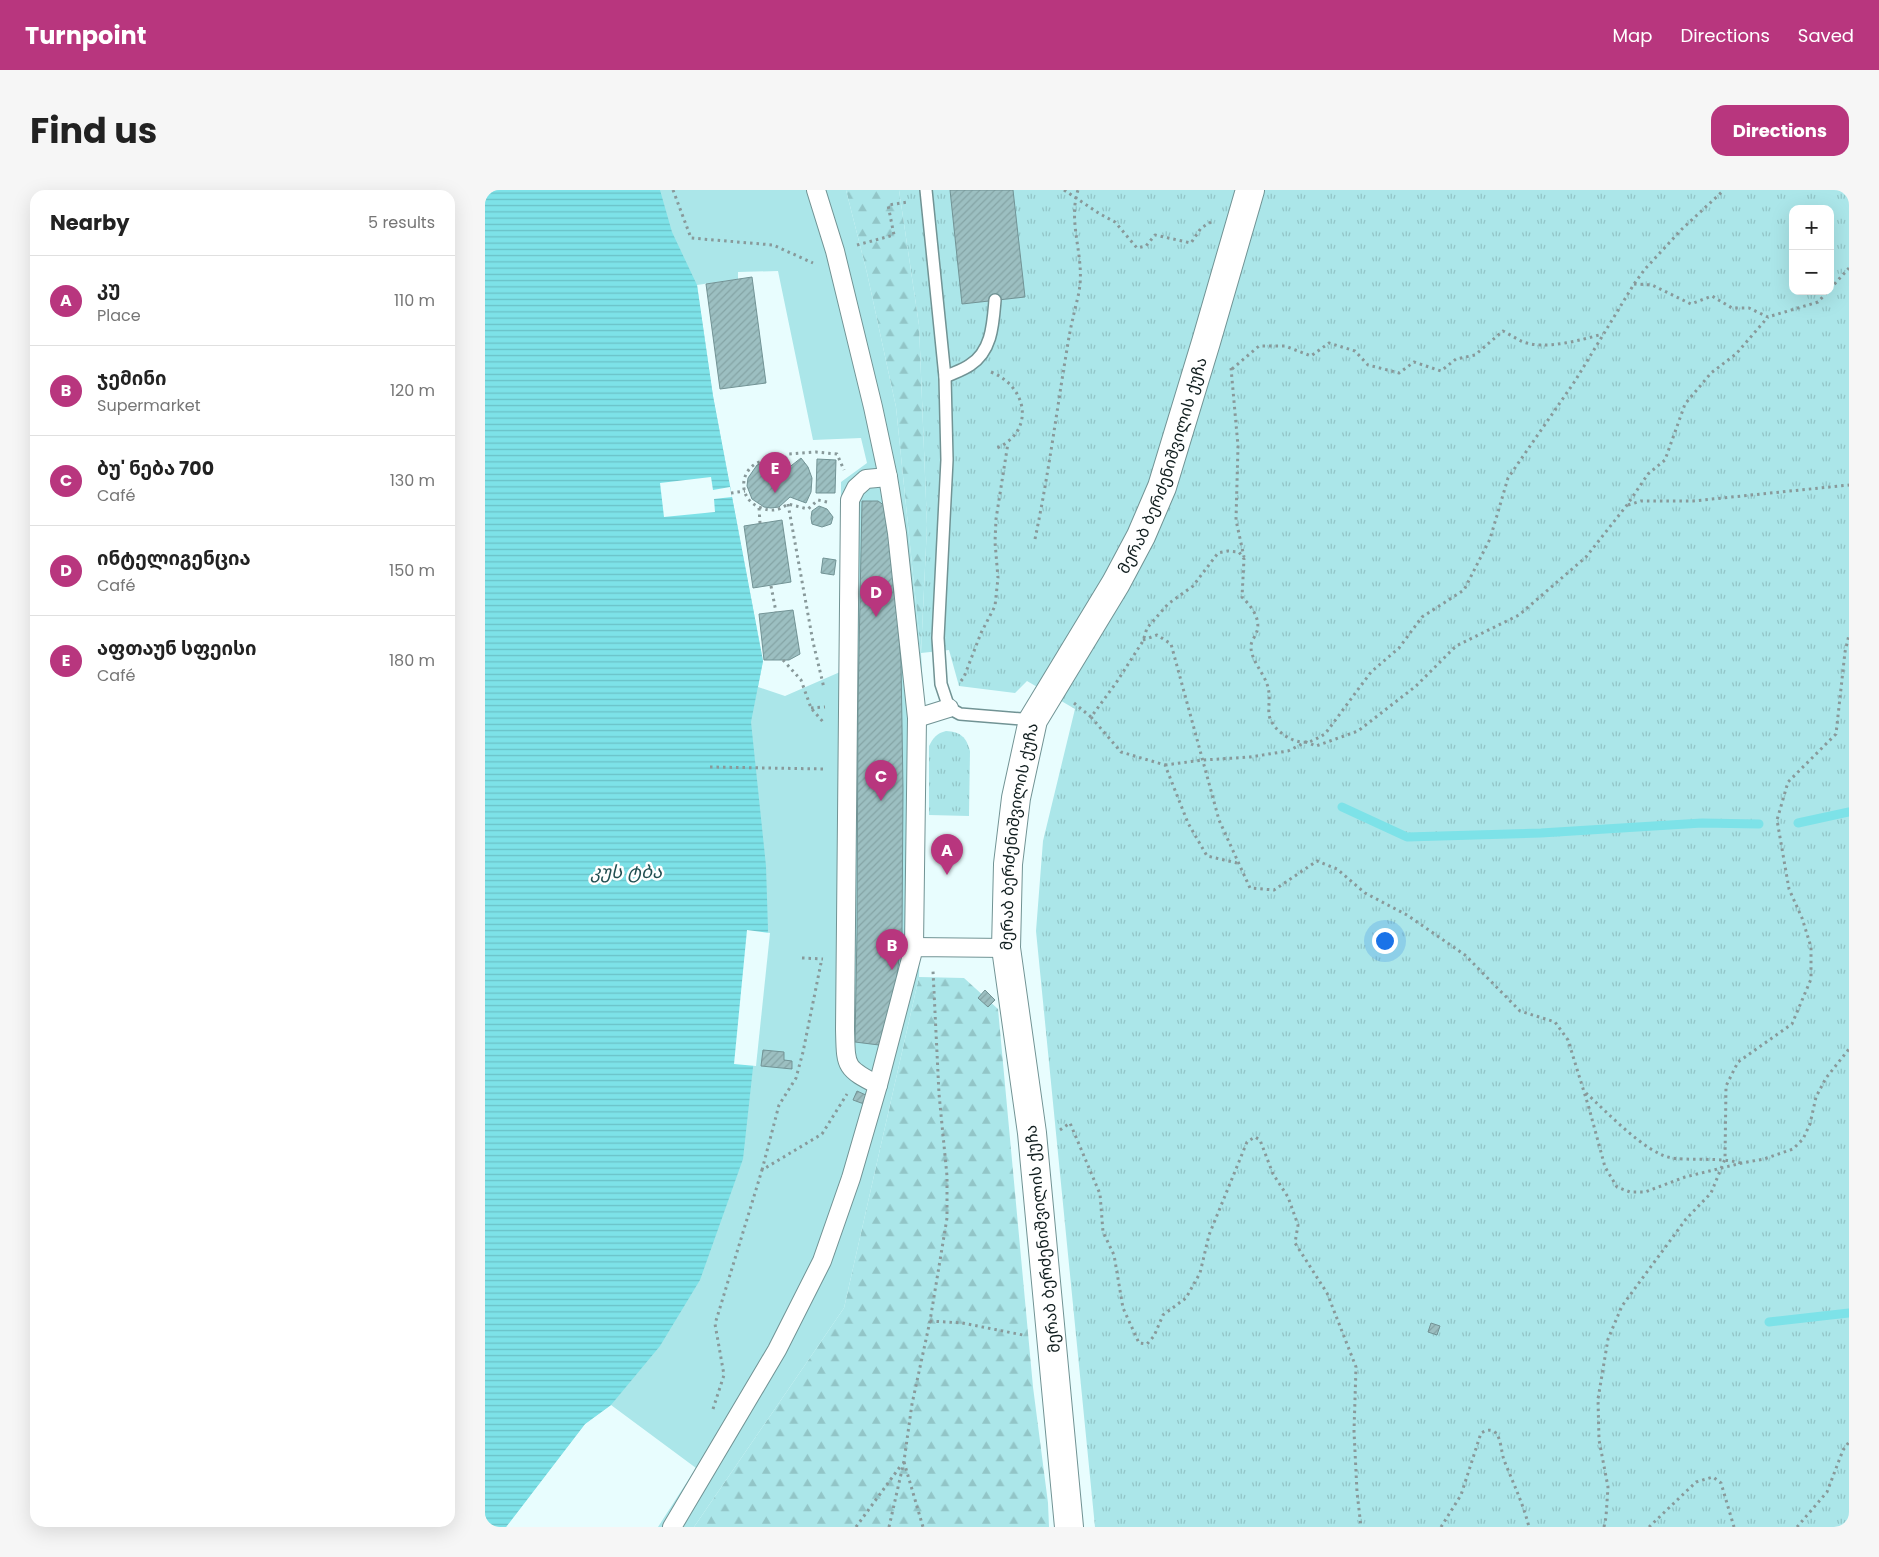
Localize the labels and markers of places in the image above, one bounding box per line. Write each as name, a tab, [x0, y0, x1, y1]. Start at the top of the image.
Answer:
pin: E	[759, 452, 791, 493]
pin: D	[860, 576, 892, 617]
pin: C	[865, 760, 897, 801]
pin: A	[931, 834, 963, 875]
pin: B	[876, 929, 908, 970]

